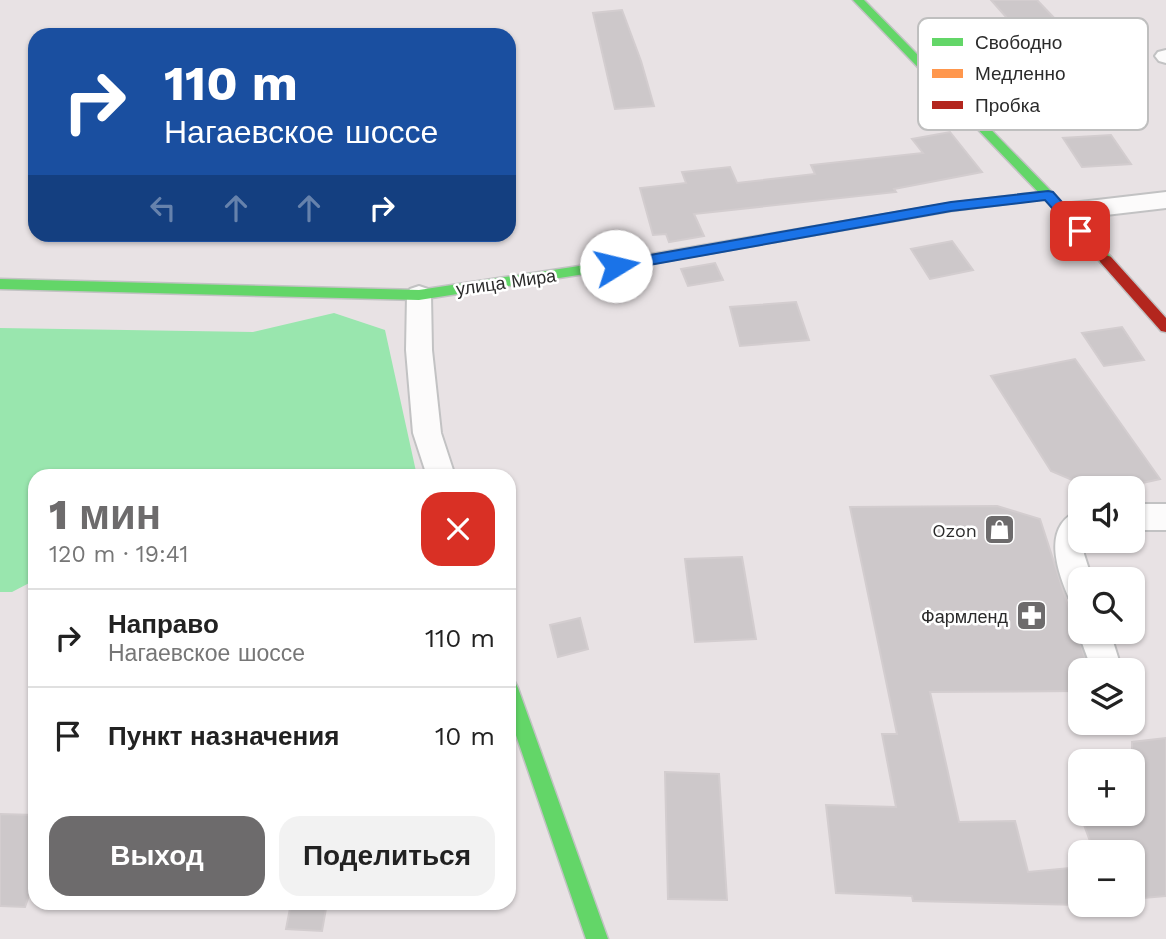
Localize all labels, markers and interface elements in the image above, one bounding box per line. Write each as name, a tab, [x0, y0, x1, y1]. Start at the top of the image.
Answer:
legend	[918, 18, 1148, 130]
text: Свободно	[975, 31, 1062, 54]
text: 110 m	[164, 54, 298, 112]
icon: right	[49, 56, 140, 147]
text: Медленно	[975, 62, 1065, 85]
text: Пробка	[975, 94, 1040, 117]
text: Нагаевское шоссе	[164, 113, 438, 151]
icon: left	[144, 189, 182, 227]
icon: ahead	[217, 189, 255, 227]
icon: ahead	[290, 189, 328, 227]
icon: right	[363, 189, 401, 227]
pin	[1050, 201, 1110, 261]
icon: arrive	[1061, 212, 1099, 250]
position arrow	[579, 229, 653, 303]
street label: улица Мира	[455, 264, 558, 299]
map controls	[1068, 476, 1145, 917]
button: sound	[1068, 476, 1145, 553]
text: 1 мин	[49, 490, 161, 539]
button: close	[421, 492, 495, 566]
shop icon: Ozon	[983, 513, 1017, 547]
place label: Ozon	[932, 520, 977, 541]
text: 120 m · 19:41	[49, 541, 189, 568]
button: search	[1068, 567, 1145, 644]
pharmacy icon: Фармленд	[1014, 599, 1048, 633]
place label: Фармленд	[921, 606, 1008, 627]
text: Направо	[108, 609, 219, 639]
icon: right	[49, 619, 87, 657]
text: 110 m	[425, 623, 495, 653]
text: Нагаевское шоссе	[108, 640, 305, 667]
button: layers	[1068, 658, 1145, 735]
icon: arrive	[49, 717, 87, 755]
text: Пункт назначения	[108, 721, 339, 751]
text: 10 m	[435, 721, 495, 751]
button: +	[1068, 749, 1145, 826]
button: Выход	[49, 816, 265, 896]
button: Поделиться	[279, 816, 495, 896]
button: −	[1068, 840, 1145, 917]

